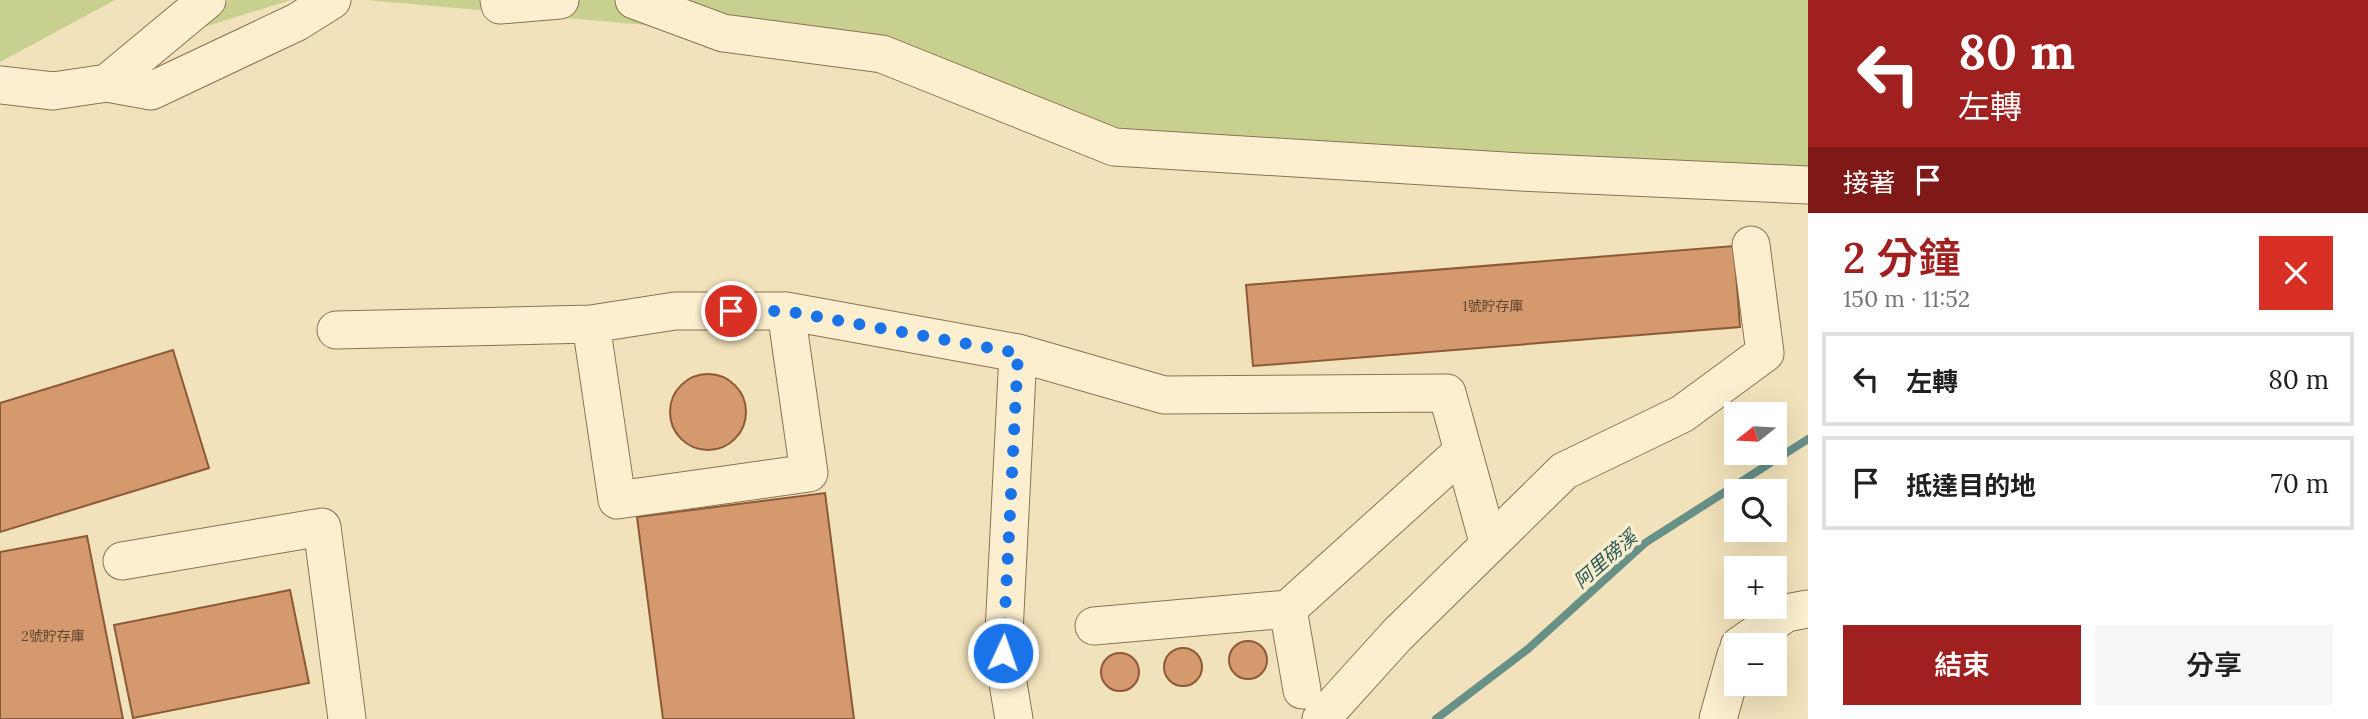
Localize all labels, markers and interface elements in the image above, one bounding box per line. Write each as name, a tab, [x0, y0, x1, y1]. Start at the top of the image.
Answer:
text: 80 m	[1958, 20, 2075, 82]
icon: left	[1843, 28, 1934, 119]
text: 左轉	[1958, 86, 2022, 127]
icon: arrive	[1909, 161, 1947, 199]
text: 接著	[1843, 166, 1895, 199]
text: 2 分鐘	[1843, 231, 1960, 285]
button: close	[2259, 236, 2333, 310]
pin	[701, 281, 761, 341]
text: 150 m · 11:52	[1843, 284, 1970, 313]
icon: arrive	[712, 292, 750, 330]
house number: 1號貯存庫	[1462, 297, 1524, 315]
icon: left	[1847, 360, 1885, 398]
text: 80 m	[2268, 363, 2329, 396]
text: 左轉	[1906, 365, 1958, 398]
north arrow	[1724, 402, 1787, 466]
map controls	[1724, 402, 1787, 696]
icon: arrive	[1847, 464, 1885, 502]
text: 70 m	[2271, 467, 2329, 500]
text: 抵達目的地	[1906, 469, 2036, 502]
button: search	[1724, 479, 1787, 542]
water label: 阿里磅溪	[1568, 523, 1644, 593]
button: +	[1724, 556, 1787, 619]
position arrow	[966, 616, 1040, 690]
button: 結束	[1843, 625, 2081, 705]
button: 分享	[2095, 625, 2333, 705]
house number: 2號貯存庫	[21, 627, 85, 645]
button: −	[1724, 633, 1787, 696]

